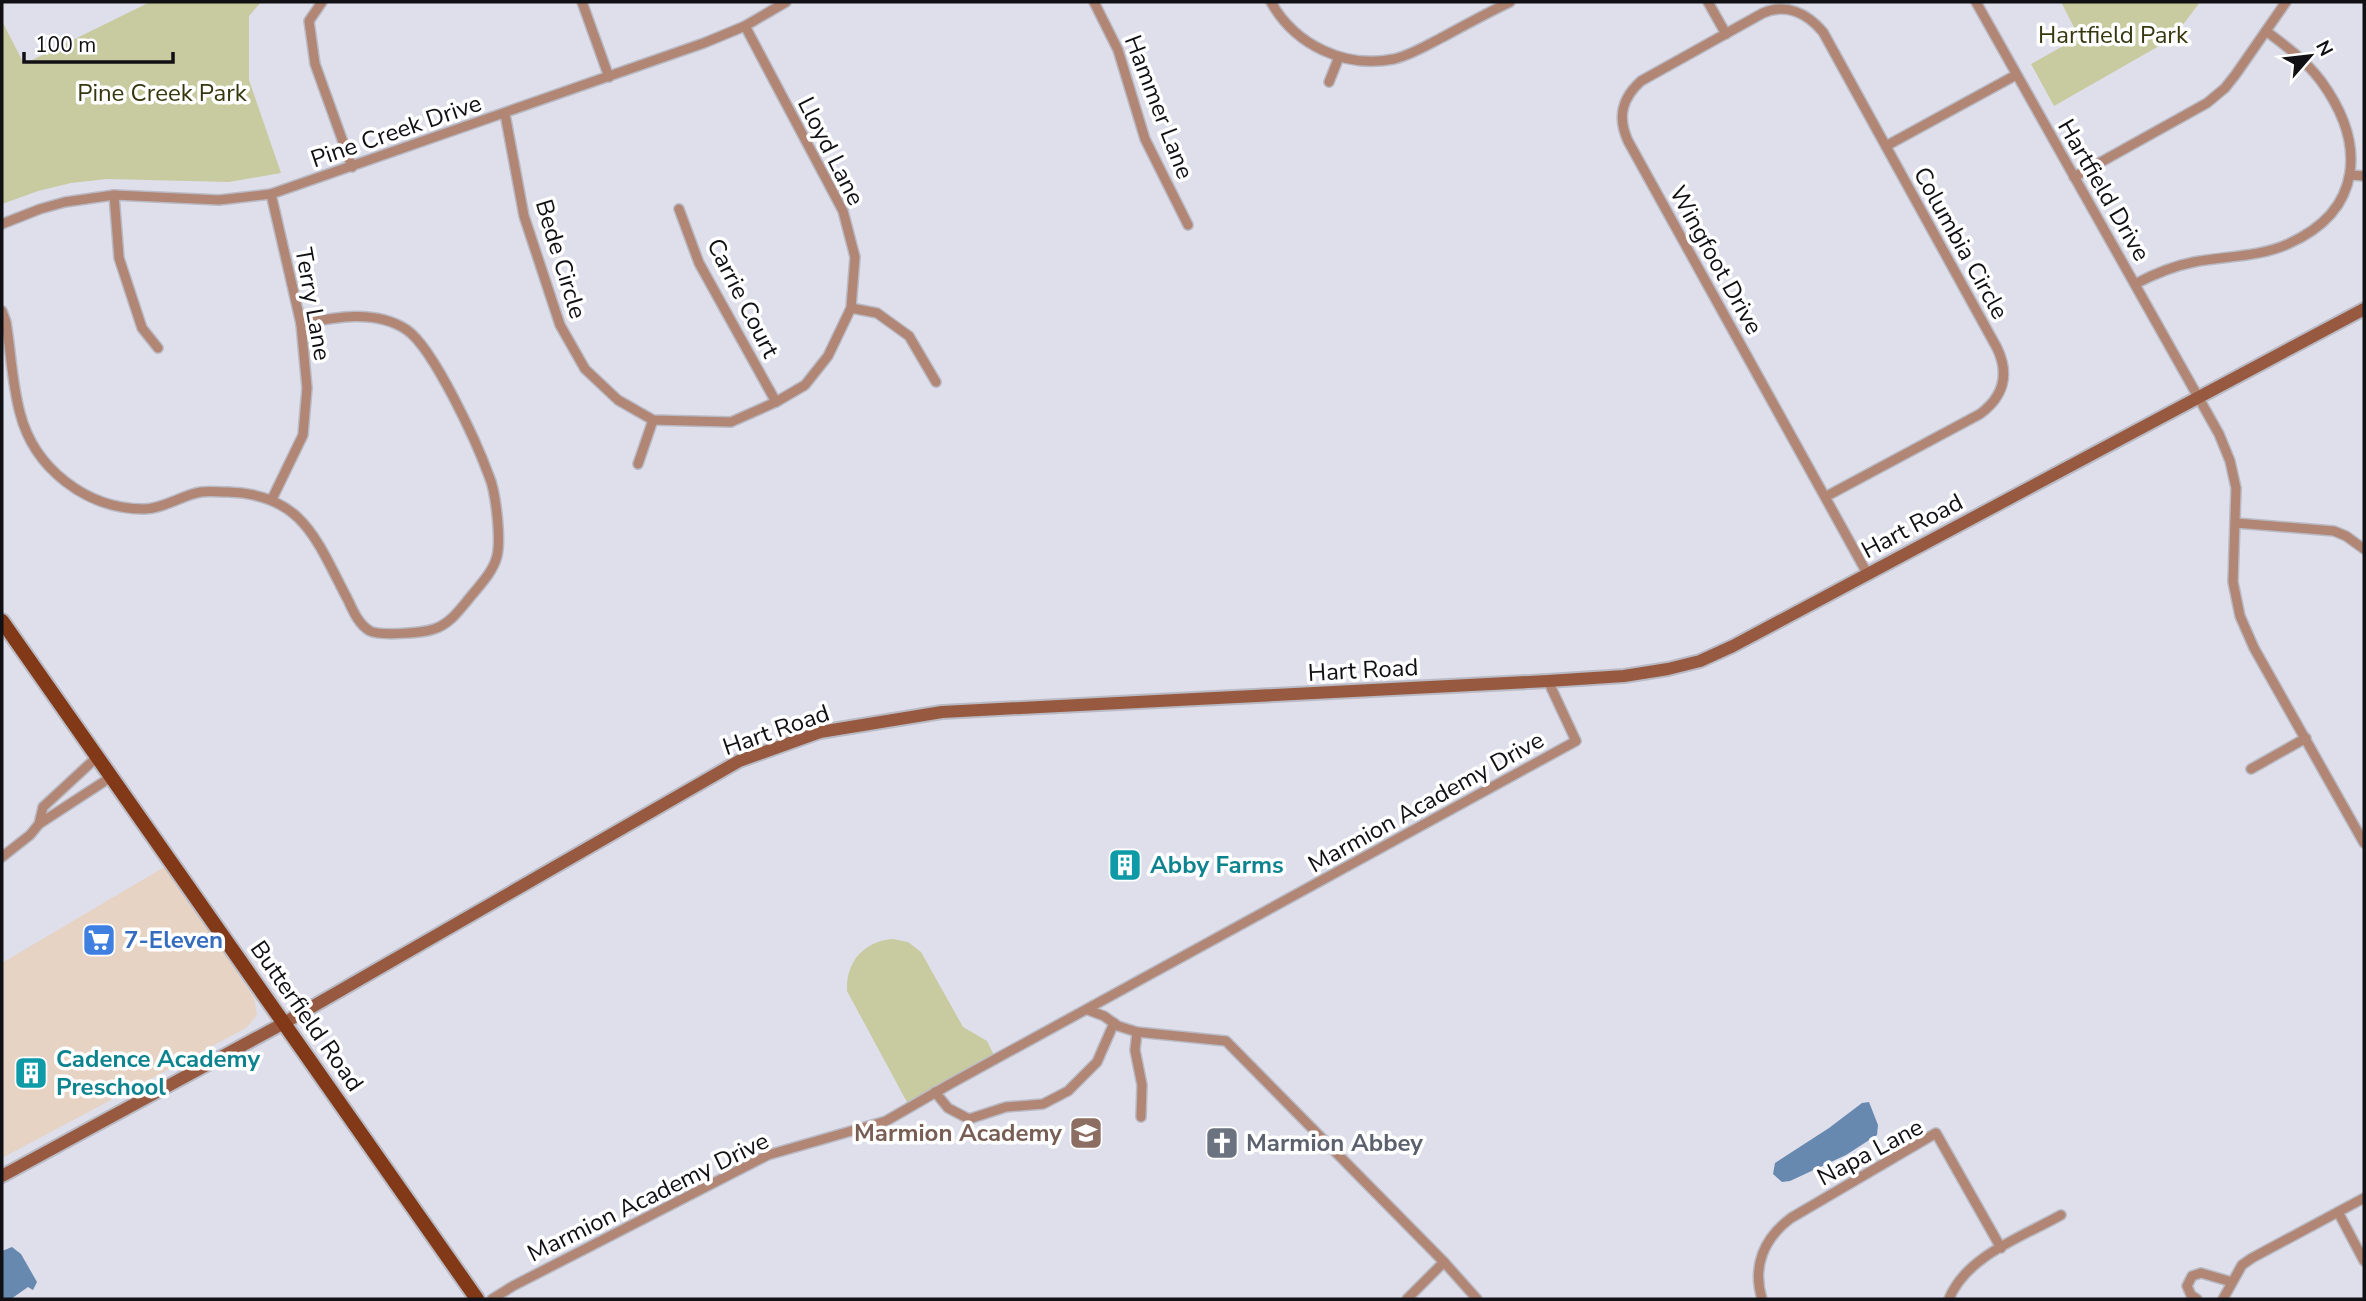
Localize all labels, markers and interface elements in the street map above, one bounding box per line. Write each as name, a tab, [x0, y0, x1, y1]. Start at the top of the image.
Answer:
park label: Hartfield Park	[2038, 19, 2189, 51]
scale bar	[24, 21, 173, 65]
north arrow	[2275, 21, 2345, 91]
street label: Hammer Lane	[1117, 30, 1201, 184]
text: 100 m	[35, 31, 96, 59]
text: N	[2309, 36, 2339, 61]
park label: Pine Creek Park	[77, 77, 248, 109]
street label: Pine Creek Drive	[306, 87, 486, 175]
street label: Lloyd Lane	[790, 91, 872, 211]
street label: Hartfield Drive	[2050, 113, 2158, 267]
street label: Columbia Circle	[1906, 161, 2016, 325]
street label: Wingfoot Drive	[1662, 180, 1770, 340]
street label: Bede Circle	[528, 196, 594, 322]
street label: Carrie Court	[699, 233, 787, 364]
street label: Terry Lane	[287, 245, 339, 363]
street label: Hart Road	[1856, 486, 1968, 566]
street label: Hart Road	[1307, 651, 1419, 689]
street label: Hart Road	[718, 697, 834, 763]
street label: Marmion Academy Drive	[1302, 724, 1550, 880]
building icon: Abby Farms	[1106, 846, 1144, 884]
place label: Abby Farms	[1150, 849, 1284, 881]
supermarket icon: 7-Eleven	[80, 921, 118, 959]
place label: 7-Eleven	[124, 924, 223, 956]
street label: Butterfield Road	[243, 934, 371, 1098]
place label: Cadence Academy Preschool	[56, 1043, 260, 1103]
building icon: Cadence Academy Preschool	[12, 1054, 50, 1092]
street label: Napa Lane	[1811, 1111, 1929, 1193]
school or university icon: Marmion Academy	[1067, 1114, 1105, 1152]
place label: Marmion Academy	[854, 1117, 1062, 1149]
church icon: Marmion Abbey	[1203, 1124, 1241, 1162]
street label: Marmion Academy Drive	[522, 1125, 774, 1269]
place label: Marmion Abbey	[1246, 1127, 1423, 1159]

